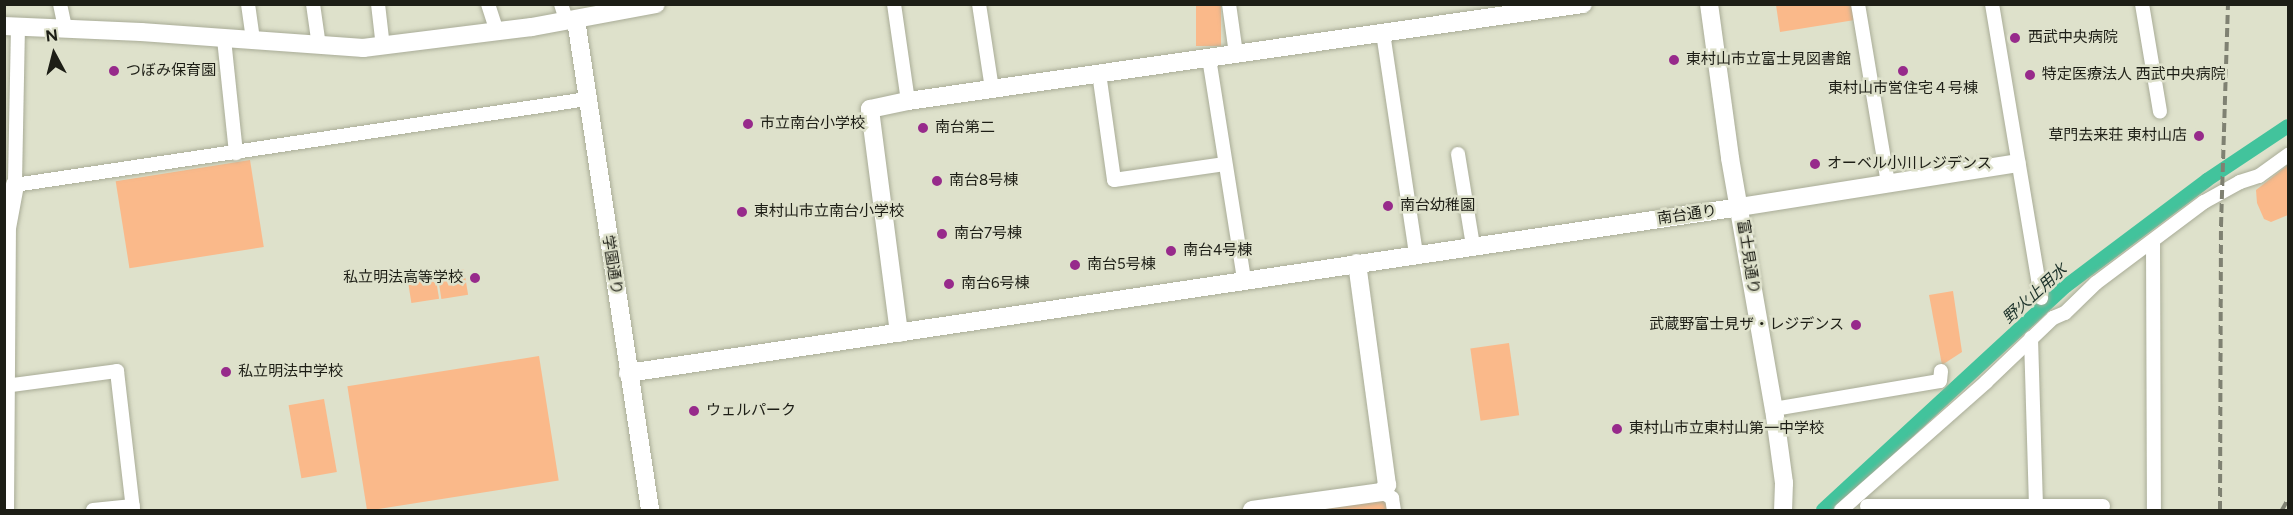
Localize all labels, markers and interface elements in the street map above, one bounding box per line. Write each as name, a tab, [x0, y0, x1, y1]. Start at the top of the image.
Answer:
north arrow	[24, 24, 84, 84]
text: N	[44, 25, 59, 46]
marker: 西武中央病院	[2006, 29, 2024, 47]
place label: 西武中央病院	[2028, 29, 2118, 47]
place label: 東村山市立富士見図書館	[1686, 51, 1851, 69]
marker: 東村山市立富士見図書館	[1667, 53, 1681, 67]
place label: つぼみ保育園	[126, 62, 216, 80]
marker: つぼみ保育園	[107, 64, 121, 78]
marker: 東村山市営住宅４号棟	[1896, 64, 1910, 78]
place label: 特定医療法人 西武中央病院	[2042, 66, 2226, 84]
marker: 特定医療法人 西武中央病院	[2023, 68, 2037, 82]
place label: 東村山市営住宅４号棟	[1828, 80, 1978, 98]
place label: 市立南台小学校	[760, 115, 865, 133]
marker: 市立南台小学校	[741, 117, 755, 131]
place label: 南台第二	[935, 119, 995, 137]
marker: 南台第二	[916, 121, 930, 135]
place label: 草門去来荘 東村山店	[2048, 127, 2187, 145]
marker: 草門去来荘 東村山店	[2192, 129, 2206, 143]
place label: オーベル小川レジデンス	[1827, 155, 1992, 173]
marker: オーベル小川レジデンス	[1808, 157, 1822, 171]
place label: 南台8号棟	[949, 172, 1018, 190]
marker: 南台8号棟	[930, 174, 944, 188]
place label: 南台幼稚園	[1400, 197, 1475, 215]
marker: 南台幼稚園	[1381, 199, 1395, 213]
street label: 南台通り	[1656, 202, 1718, 228]
place label: 東村山市立南台小学校	[754, 203, 904, 221]
marker: 東村山市立南台小学校	[735, 205, 749, 219]
street label: 富士見通り	[1733, 219, 1763, 295]
place label: 南台7号棟	[954, 225, 1022, 243]
marker: 南台7号棟	[935, 227, 949, 241]
street label: 学園通り	[598, 234, 626, 296]
place label: 南台4号棟	[1183, 242, 1252, 260]
marker: 南台4号棟	[1164, 244, 1178, 258]
place label: 南台5号棟	[1087, 256, 1156, 274]
marker: 南台5号棟	[1068, 258, 1082, 272]
water label: 野火止用水	[1999, 260, 2071, 328]
place label: 私立明法高等学校	[343, 269, 463, 287]
marker: 私立明法高等学校	[468, 271, 482, 285]
place label: 南台6号棟	[961, 275, 1029, 293]
marker: 南台6号棟	[942, 277, 956, 291]
place label: 武蔵野富士見ザ・レジデンス	[1649, 316, 1844, 334]
marker: 武蔵野富士見ザ・レジデンス	[1849, 318, 1863, 332]
place label: 私立明法中学校	[238, 363, 343, 381]
marker: 私立明法中学校	[219, 365, 233, 379]
place label: ウェルパーク	[706, 402, 796, 420]
marker: ウェルパーク	[687, 404, 701, 418]
place label: 東村山市立東村山第一中学校	[1629, 420, 1824, 438]
marker: 東村山市立東村山第一中学校	[1610, 422, 1624, 436]

